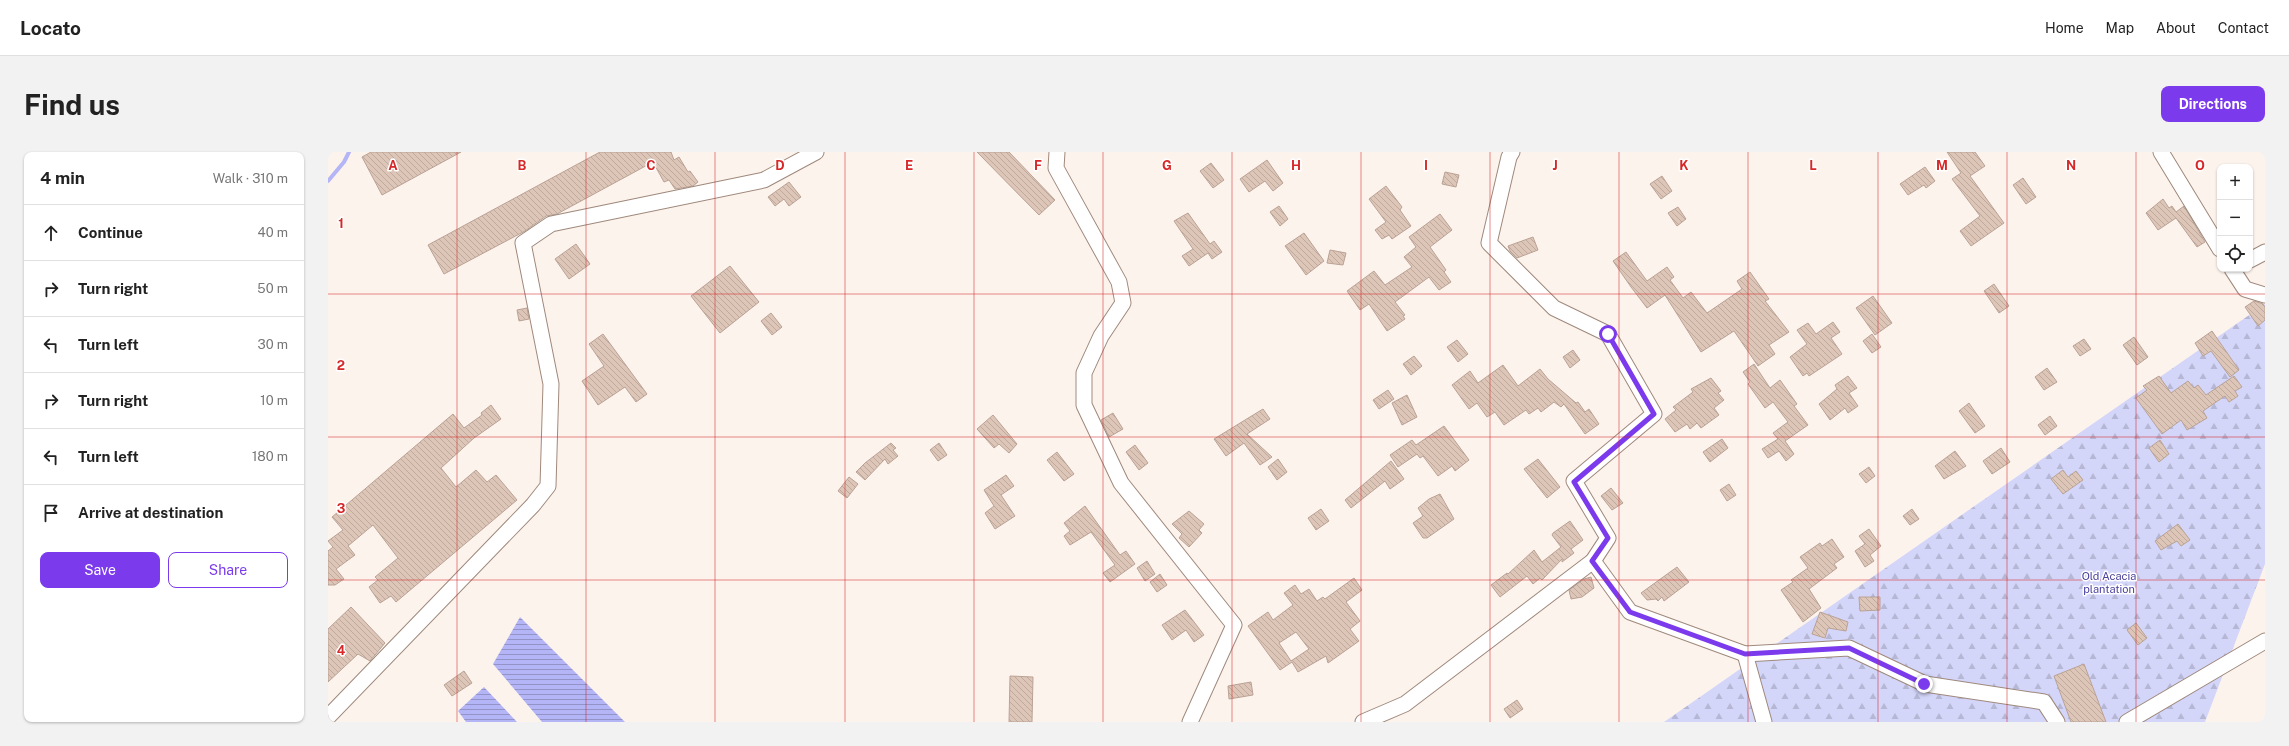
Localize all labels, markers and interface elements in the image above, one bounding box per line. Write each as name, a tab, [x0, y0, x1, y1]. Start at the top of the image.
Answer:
text: Locato	[20, 17, 81, 39]
text: Home	[2045, 20, 2084, 36]
text: Map	[2106, 20, 2134, 36]
text: About	[2156, 20, 2196, 36]
text: Contact	[2218, 20, 2269, 36]
button: Directions	[2161, 86, 2265, 122]
text: Find us	[24, 88, 120, 121]
text: A	[388, 158, 398, 173]
text: B	[518, 158, 527, 173]
text: C	[646, 158, 656, 173]
text: D	[775, 158, 785, 173]
text: E	[905, 158, 913, 173]
text: F	[1034, 158, 1042, 173]
text: G	[1162, 158, 1172, 173]
text: H	[1291, 158, 1301, 173]
text: I	[1424, 158, 1428, 173]
text: J	[1552, 158, 1558, 173]
text: K	[1679, 158, 1689, 173]
text: L	[1809, 158, 1817, 173]
text: M	[1936, 158, 1948, 173]
text: N	[2066, 158, 2076, 173]
text: O	[2195, 158, 2205, 173]
map controls	[2217, 164, 2253, 272]
button: +	[2217, 164, 2253, 200]
text: 4 min	[40, 168, 85, 188]
text: Walk · 310 m	[213, 171, 288, 186]
button: −	[2217, 200, 2253, 236]
text: 1	[338, 216, 344, 231]
icon: ahead	[40, 222, 62, 244]
text: Continue	[78, 224, 143, 241]
text: 40 m	[257, 225, 288, 240]
button: locate	[2217, 236, 2253, 272]
icon: right	[40, 278, 62, 300]
text: Turn right	[78, 280, 148, 297]
text: 50 m	[257, 281, 288, 296]
route start	[1599, 325, 1617, 343]
icon: left	[40, 334, 62, 356]
text: Turn left	[78, 336, 139, 353]
text: 30 m	[258, 337, 288, 352]
text: 2	[337, 358, 345, 373]
icon: right	[40, 390, 62, 412]
text: Turn right	[78, 392, 148, 409]
text: 10 m	[260, 393, 288, 408]
icon: left	[40, 446, 62, 468]
text: Turn left	[78, 448, 139, 465]
text: 180 m	[252, 449, 288, 464]
text: 3	[337, 501, 346, 516]
icon: arrive	[40, 502, 62, 524]
text: Arrive at destination	[78, 504, 223, 521]
button: Save	[40, 552, 160, 588]
button: Share	[168, 552, 288, 588]
park label: Old Acacia plantation	[2082, 570, 2136, 595]
text: 4	[337, 643, 346, 658]
route end	[1915, 675, 1933, 693]

